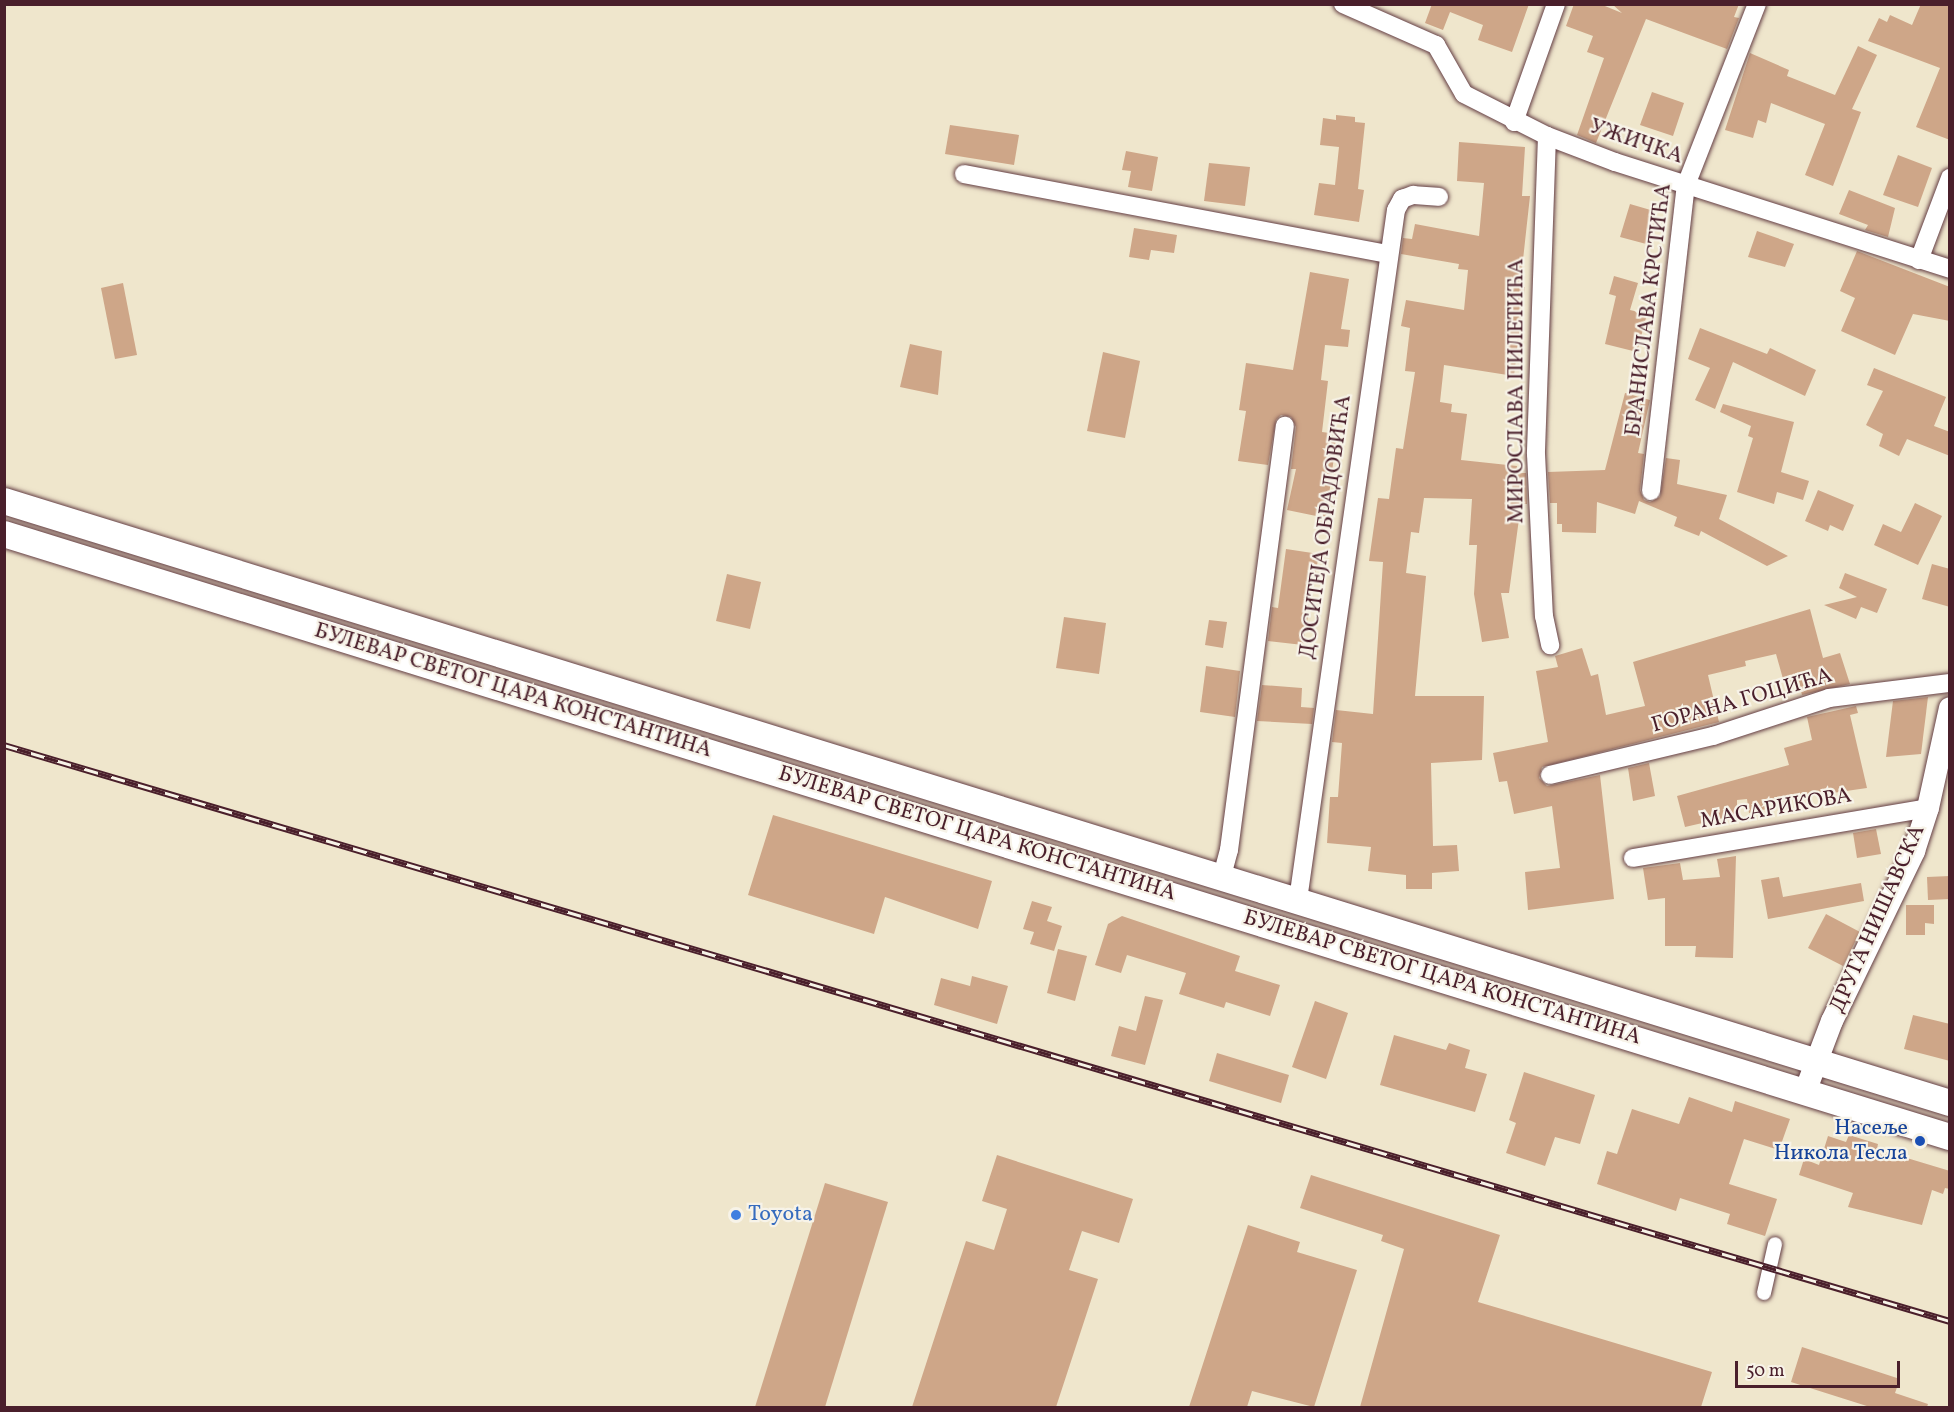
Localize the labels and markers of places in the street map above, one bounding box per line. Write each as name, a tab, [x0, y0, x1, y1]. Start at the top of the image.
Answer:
place label: Насеље Никола Тесла	[1773, 1115, 1908, 1166]
marker: Насеље Никола Тесла	[1913, 1134, 1927, 1148]
place label: Toyota	[748, 1202, 813, 1228]
marker: Toyota	[729, 1208, 743, 1222]

